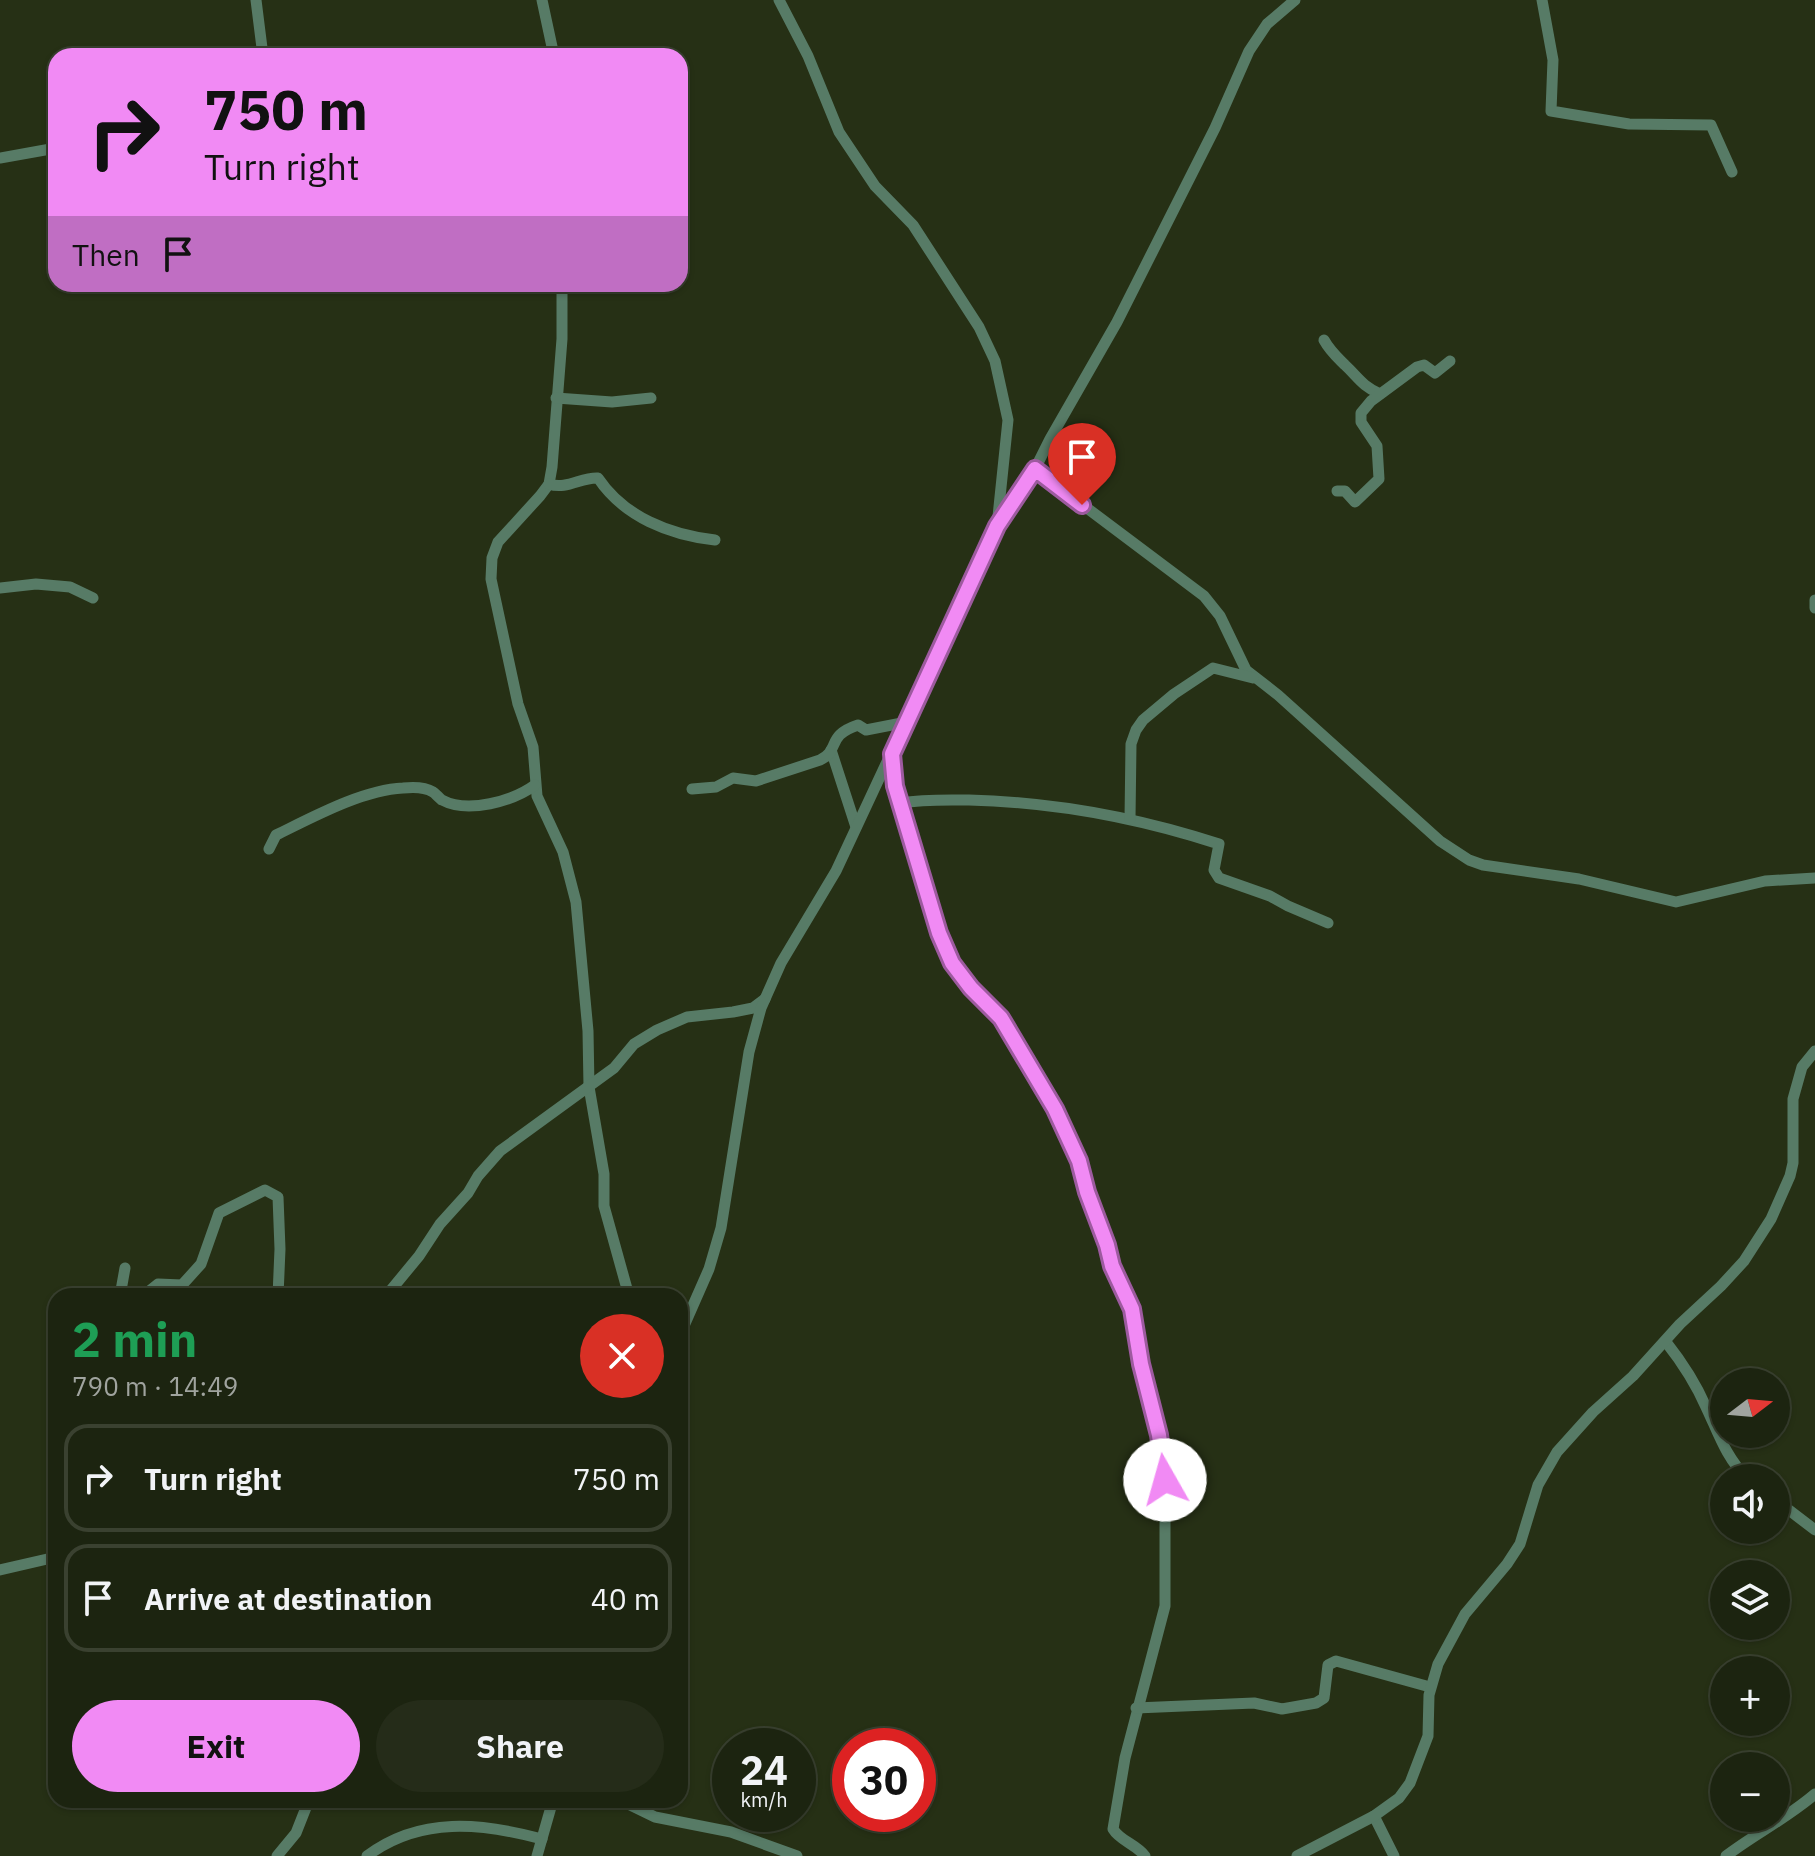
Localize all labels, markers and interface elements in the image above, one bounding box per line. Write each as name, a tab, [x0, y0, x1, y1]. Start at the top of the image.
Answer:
text: 750 m	[204, 73, 368, 145]
icon: right	[72, 80, 176, 184]
text: Turn right	[204, 143, 360, 190]
icon: arrive	[156, 232, 200, 276]
text: Then	[72, 235, 140, 274]
pin	[1048, 423, 1116, 505]
icon: arrive	[1060, 435, 1104, 479]
text: 2 min	[72, 1308, 197, 1370]
button: close	[580, 1314, 664, 1398]
north arrow	[1710, 1368, 1790, 1448]
map controls	[1710, 1368, 1790, 1832]
text: 790 m · 14:49	[72, 1369, 238, 1403]
position arrow	[1123, 1438, 1207, 1522]
icon: right	[76, 1456, 120, 1500]
text: Turn right	[144, 1459, 282, 1498]
text: 750 m	[573, 1459, 660, 1498]
button: sound	[1710, 1464, 1790, 1544]
button: layers	[1710, 1560, 1790, 1640]
icon: arrive	[76, 1576, 120, 1620]
text: Arrive at destination	[144, 1579, 432, 1618]
text: 40 m	[591, 1579, 660, 1618]
button: +	[1710, 1656, 1790, 1736]
button: Exit	[72, 1700, 360, 1792]
button: Share	[376, 1700, 664, 1792]
speed limit sign: 30	[832, 1728, 936, 1832]
text: 24	[740, 1744, 788, 1796]
button: −	[1710, 1752, 1790, 1832]
text: km/h	[740, 1786, 788, 1813]

